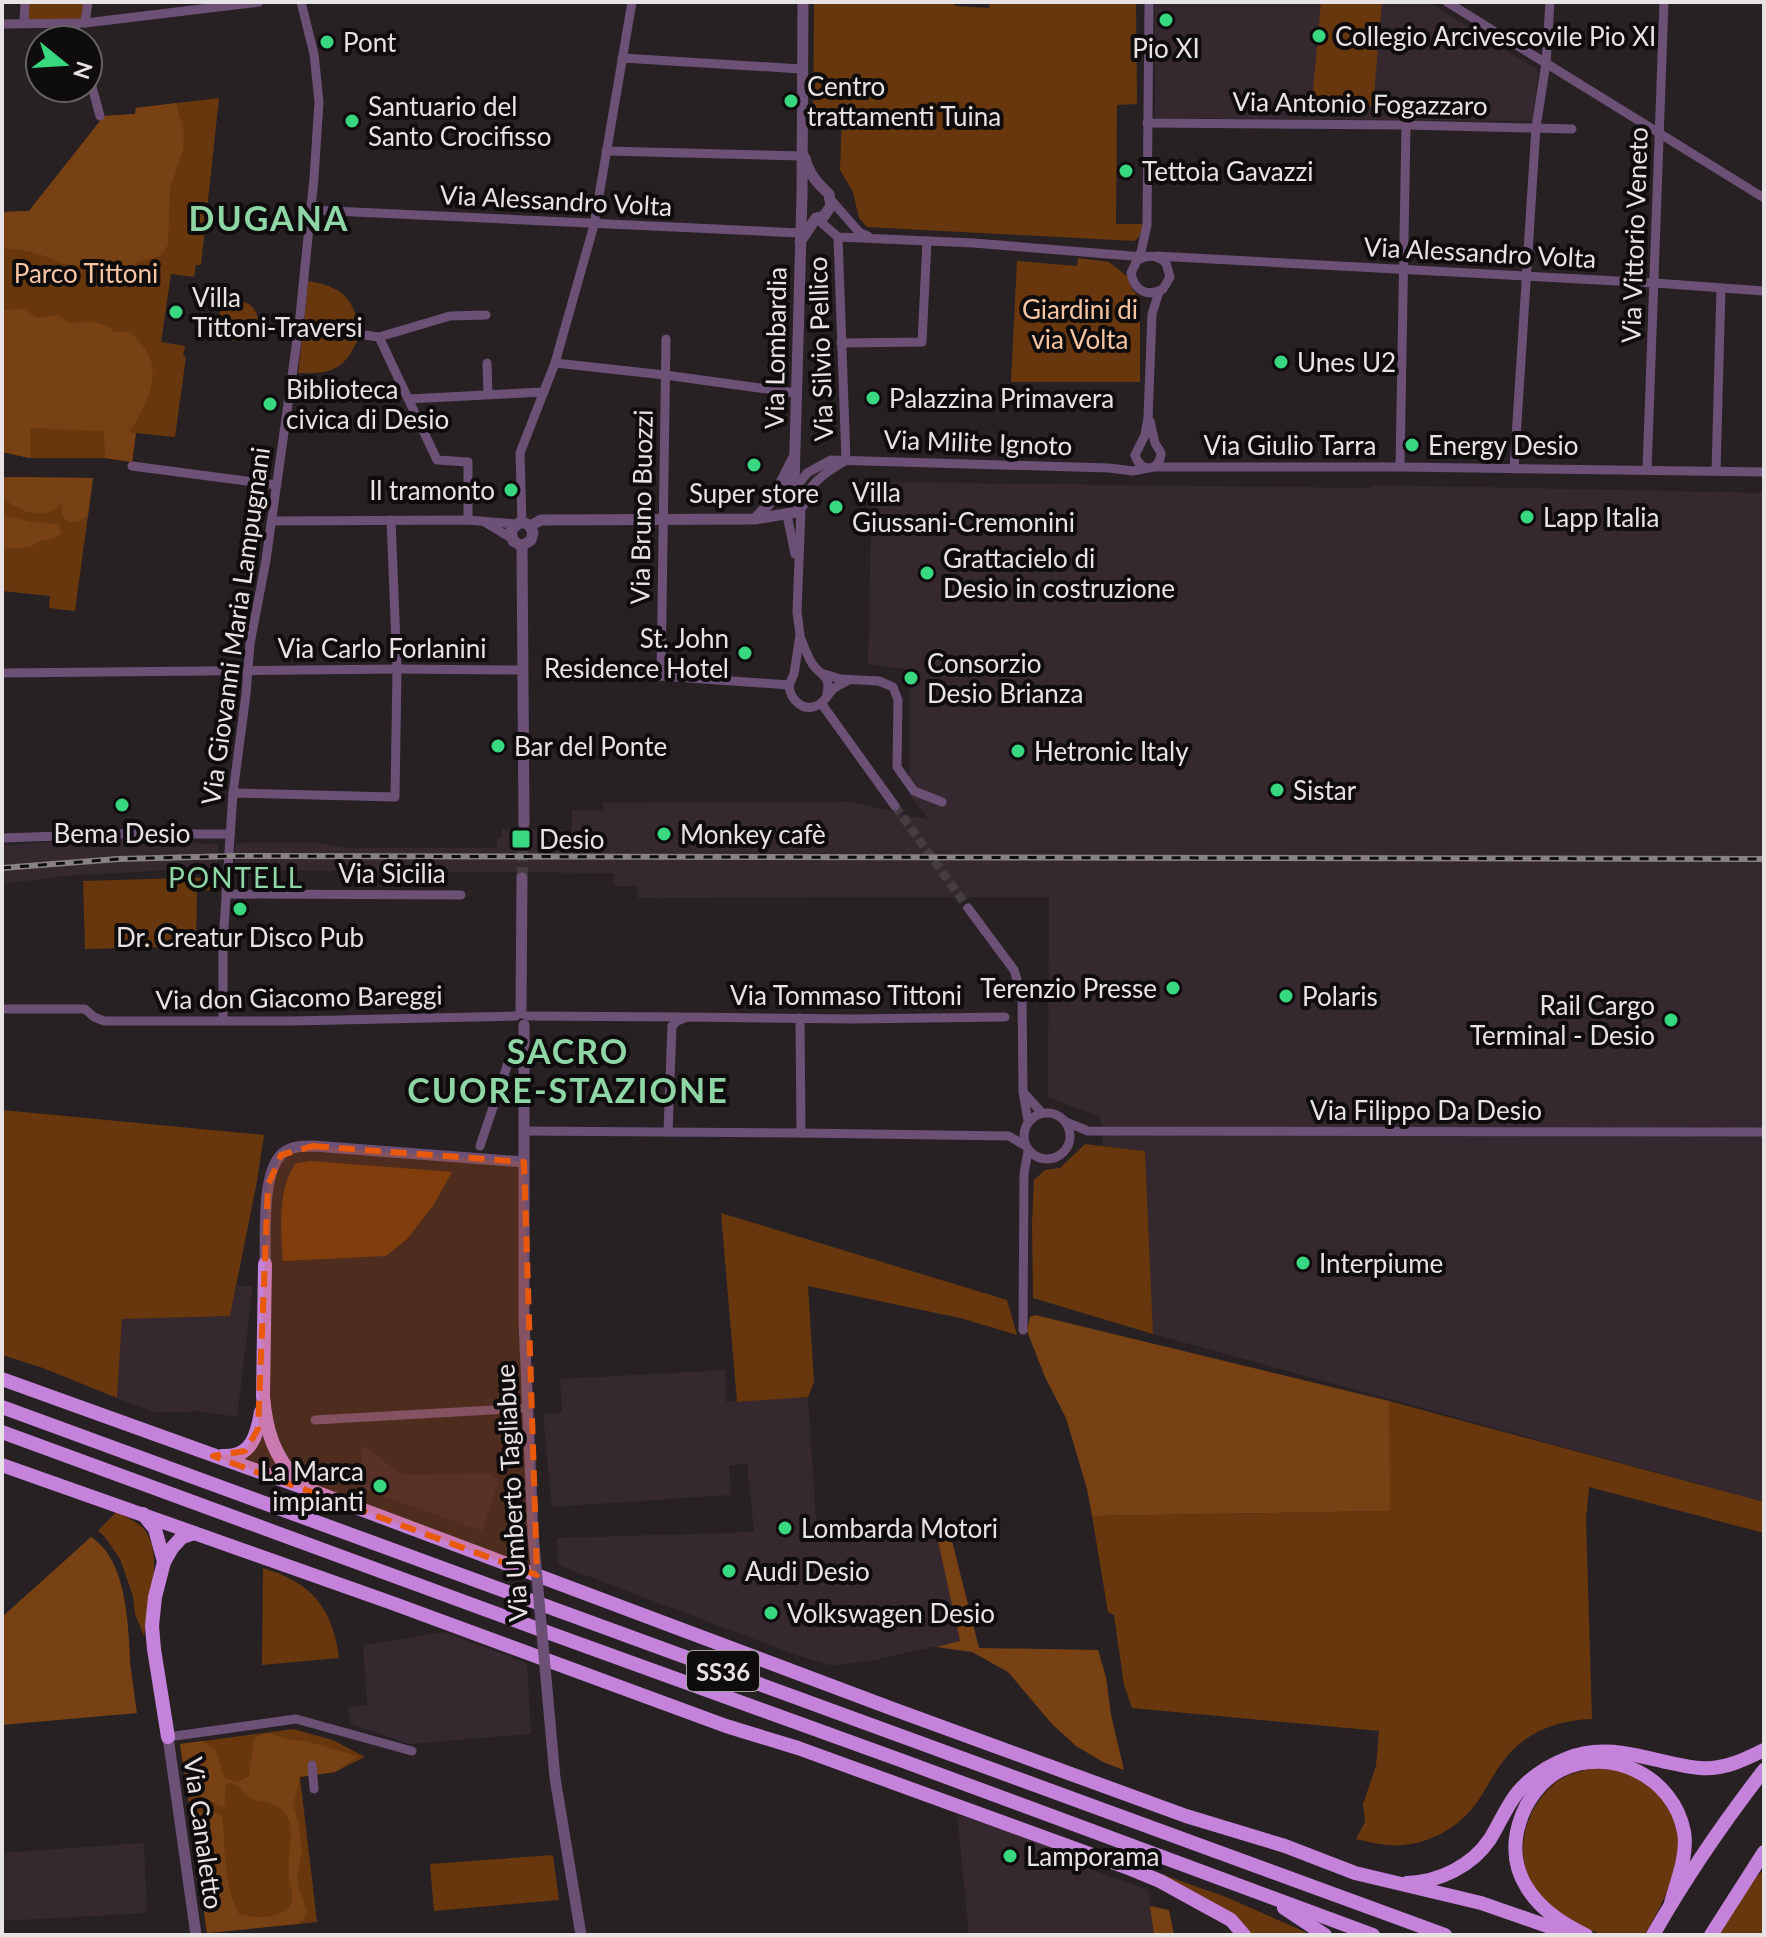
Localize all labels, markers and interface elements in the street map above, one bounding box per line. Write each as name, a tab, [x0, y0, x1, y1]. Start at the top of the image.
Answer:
marker: Pio XI	[1157, 11, 1175, 29]
place label: Collegio Arcivescovile Pio XI	[1335, 20, 1656, 52]
north arrow	[24, 24, 104, 104]
place label: Pont	[343, 26, 397, 58]
marker: Collegio Arcivescovile Pio XI	[1310, 27, 1328, 45]
place label: Pio XI	[1132, 32, 1200, 64]
marker: Pont	[318, 33, 336, 51]
text: N	[68, 58, 99, 83]
place label: Centro trattamenti Tuina	[807, 70, 1001, 132]
street label: Via Antonio Fogazzaro	[1232, 85, 1488, 121]
place label: Santuario del Santo Crocifisso	[368, 90, 552, 152]
marker: Centro trattamenti Tuina	[782, 92, 800, 110]
marker: Santuario del Santo Crocifisso	[343, 112, 361, 130]
street label: Via Vittorio Veneto	[1614, 126, 1654, 344]
place label: Tettoia Gavazzi	[1142, 155, 1313, 187]
marker: Tettoia Gavazzi	[1117, 162, 1135, 180]
street label: Via Alessandro Volta	[439, 178, 673, 222]
district label: DUGANA	[189, 197, 349, 238]
street label: Via Alessandro Volta	[1363, 230, 1597, 274]
street label: Via Silvio Pellico	[801, 256, 839, 442]
park label: Parco Tittoni	[14, 257, 158, 289]
street label: Via Lombardia	[758, 267, 792, 429]
place label: Villa Tittoni-Traversi	[192, 281, 363, 343]
park label: Giardini di via Volta	[1022, 293, 1138, 355]
marker: Villa Tittoni-Traversi	[167, 303, 185, 321]
place label: Unes U2	[1297, 346, 1396, 378]
marker: Unes U2	[1272, 353, 1290, 371]
place label: Biblioteca civica di Desio	[286, 373, 449, 435]
place label: Palazzina Primavera	[889, 382, 1114, 414]
marker: Palazzina Primavera	[864, 389, 882, 407]
marker: Biblioteca civica di Desio	[261, 395, 279, 413]
street label: Via Bruno Buozzi	[623, 409, 659, 605]
street label: Via Milite Ignoto	[883, 423, 1073, 461]
street label: Via Giulio Tarra	[1204, 429, 1377, 461]
place label: Energy Desio	[1428, 429, 1579, 461]
marker: Energy Desio	[1403, 436, 1421, 454]
street label: Via Giovanni Maria Lampugnani	[194, 445, 276, 807]
marker: Super store	[745, 456, 763, 474]
place label: Il tramonto	[369, 474, 495, 506]
place label: Villa Giussani-Cremonini	[852, 476, 1075, 538]
place label: Super store	[689, 477, 819, 509]
marker: Il tramonto	[502, 481, 520, 499]
marker: Villa Giussani-Cremonini	[827, 498, 845, 516]
place label: Lapp Italia	[1543, 501, 1660, 533]
marker: Lapp Italia	[1518, 508, 1536, 526]
place label: Grattacielo di Desio in costruzione	[943, 542, 1175, 604]
marker: Grattacielo di Desio in costruzione	[918, 564, 936, 582]
place label: St. John Residence Hotel	[544, 622, 729, 684]
street label: Via Carlo Forlanini	[277, 632, 487, 664]
marker: St. John Residence Hotel	[736, 644, 754, 662]
place label: Consorzio Desio Brianza	[927, 647, 1084, 709]
marker: Consorzio Desio Brianza	[902, 669, 920, 687]
place label: Bar del Ponte	[514, 730, 667, 762]
place label: Hetronic Italy	[1034, 735, 1189, 767]
marker: Bar del Ponte	[489, 737, 507, 755]
marker: Hetronic Italy	[1009, 742, 1027, 760]
place label: Sistar	[1293, 774, 1357, 806]
marker: Sistar	[1268, 781, 1286, 799]
marker: Bema Desio	[113, 796, 131, 814]
place label: Bema Desio	[54, 817, 190, 849]
place label: Monkey cafè	[680, 818, 826, 850]
place label: Desio	[539, 823, 605, 855]
marker: Monkey cafè	[655, 825, 673, 843]
marker: Desio	[510, 828, 532, 850]
street label: Via Sicilia	[338, 857, 446, 889]
district label: PONTELL	[168, 860, 304, 894]
marker: Dr. Creatur Disco Pub	[231, 900, 249, 918]
place label: Dr. Creatur Disco Pub	[116, 921, 364, 953]
place label: Terenzio Presse	[980, 972, 1157, 1004]
street label: Via don Giacomo Bareggi	[155, 978, 443, 1016]
street label: Via Tommaso Tittoni	[730, 979, 962, 1011]
marker: Terenzio Presse	[1164, 979, 1182, 997]
place label: Polaris	[1302, 980, 1378, 1012]
marker: Polaris	[1277, 987, 1295, 1005]
place label: Rail Cargo Terminal - Desio	[1470, 989, 1655, 1051]
marker: Rail Cargo Terminal - Desio	[1662, 1011, 1680, 1029]
district label: SACRO CUORE-STAZIONE	[407, 1030, 729, 1110]
street label: Via Filippo Da Desio	[1310, 1094, 1542, 1126]
place label: Interpiume	[1319, 1247, 1443, 1279]
marker: Interpiume	[1294, 1254, 1312, 1272]
street label: Via Umberto Tagliabue	[488, 1363, 534, 1623]
place label: La Marca impianti	[260, 1455, 364, 1517]
marker: La Marca impianti	[371, 1477, 389, 1495]
place label: Lombarda Motori	[801, 1512, 998, 1544]
marker: Lombarda Motori	[776, 1519, 794, 1537]
place label: Audi Desio	[745, 1555, 870, 1587]
marker: Audi Desio	[720, 1562, 738, 1580]
place label: Volkswagen Desio	[787, 1597, 995, 1629]
marker: Volkswagen Desio	[762, 1604, 780, 1622]
road number: SS36	[687, 1651, 759, 1691]
street label: Via Canaletto	[177, 1755, 231, 1911]
place label: Lamporama	[1026, 1840, 1159, 1872]
marker: Lamporama	[1001, 1847, 1019, 1865]

